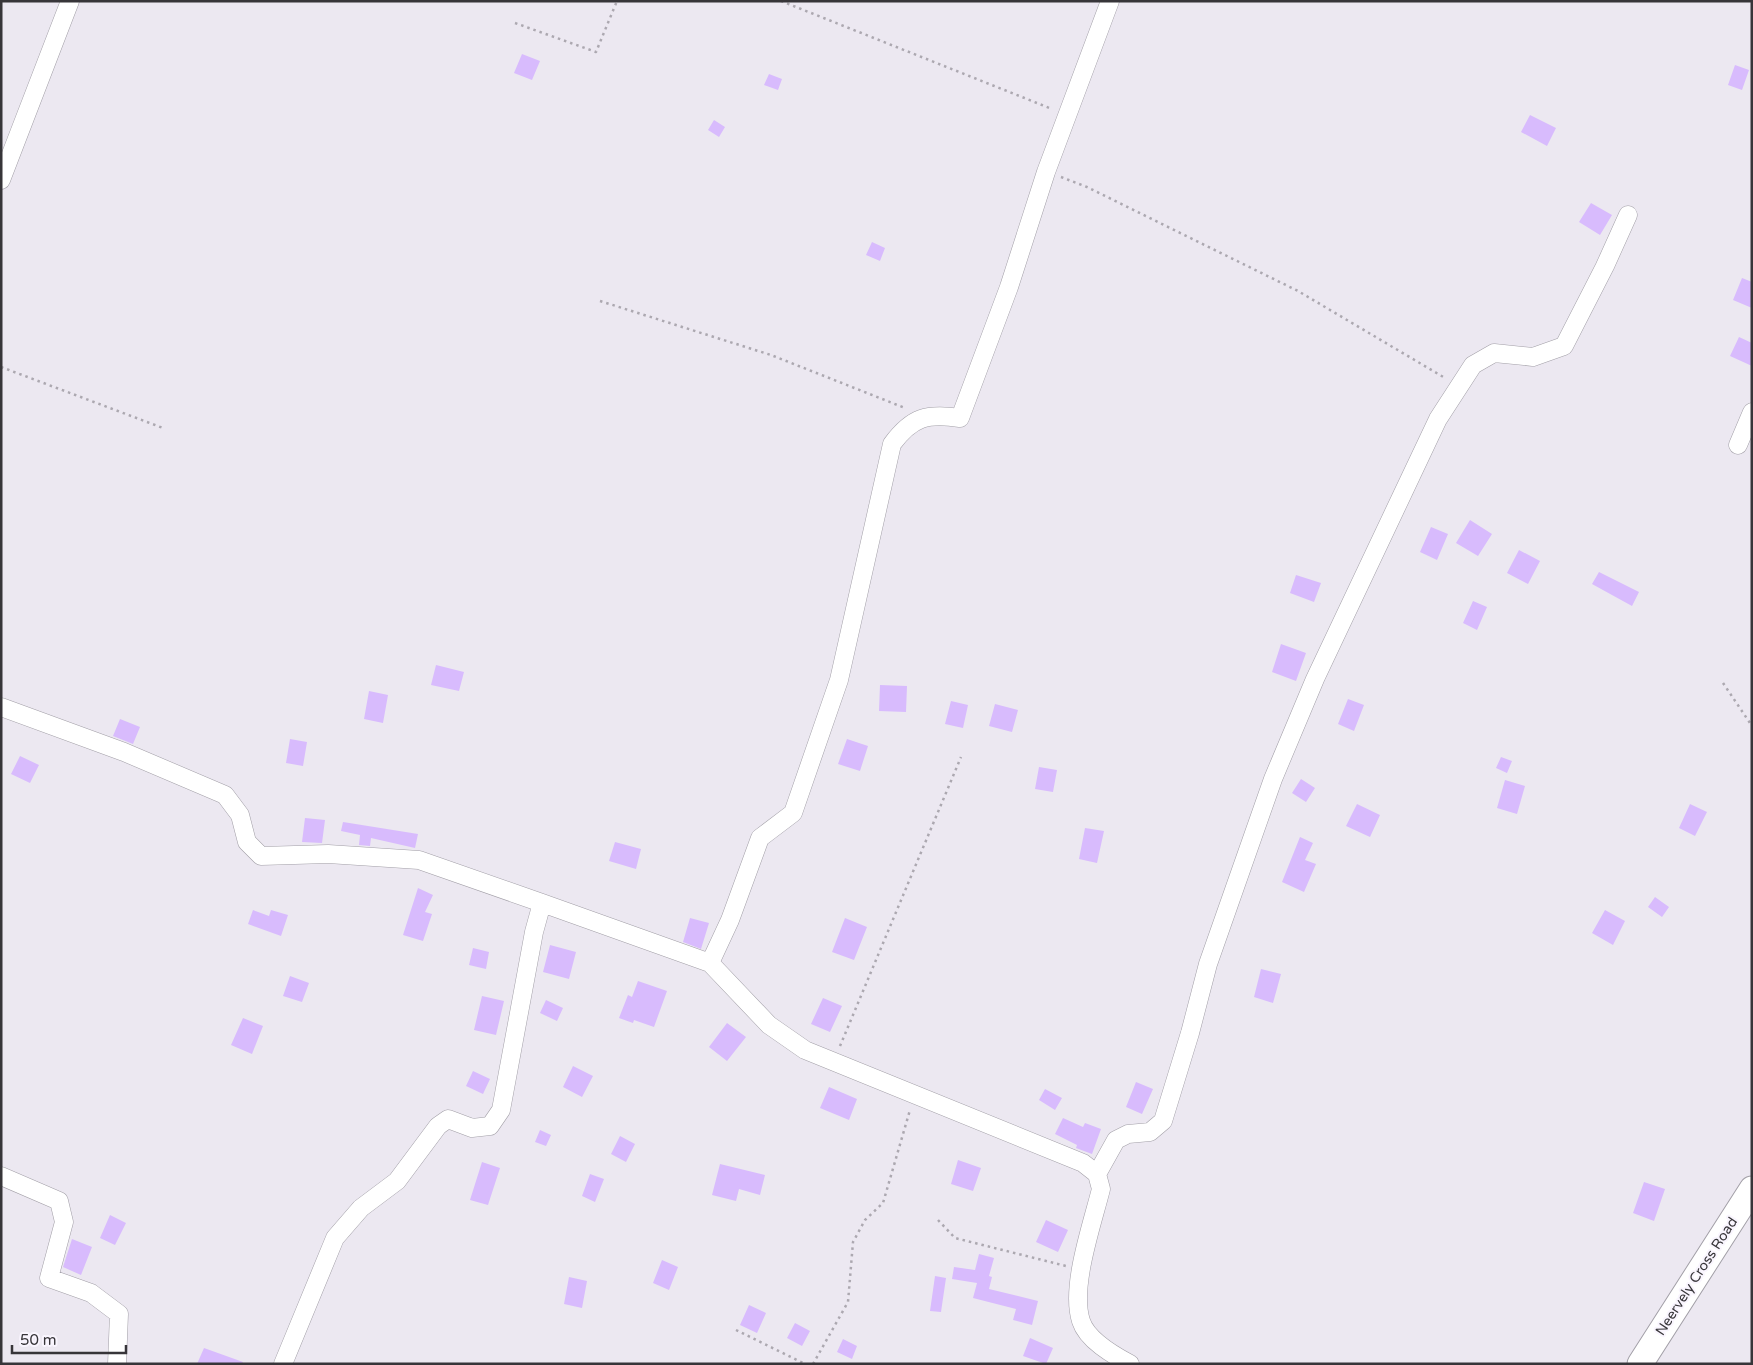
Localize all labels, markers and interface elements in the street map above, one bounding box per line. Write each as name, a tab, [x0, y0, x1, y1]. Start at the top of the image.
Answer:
street label: Neervely Cross Road	[1652, 1214, 1741, 1339]
scale bar	[12, 1322, 126, 1354]
text: 50 m	[20, 1331, 57, 1349]

